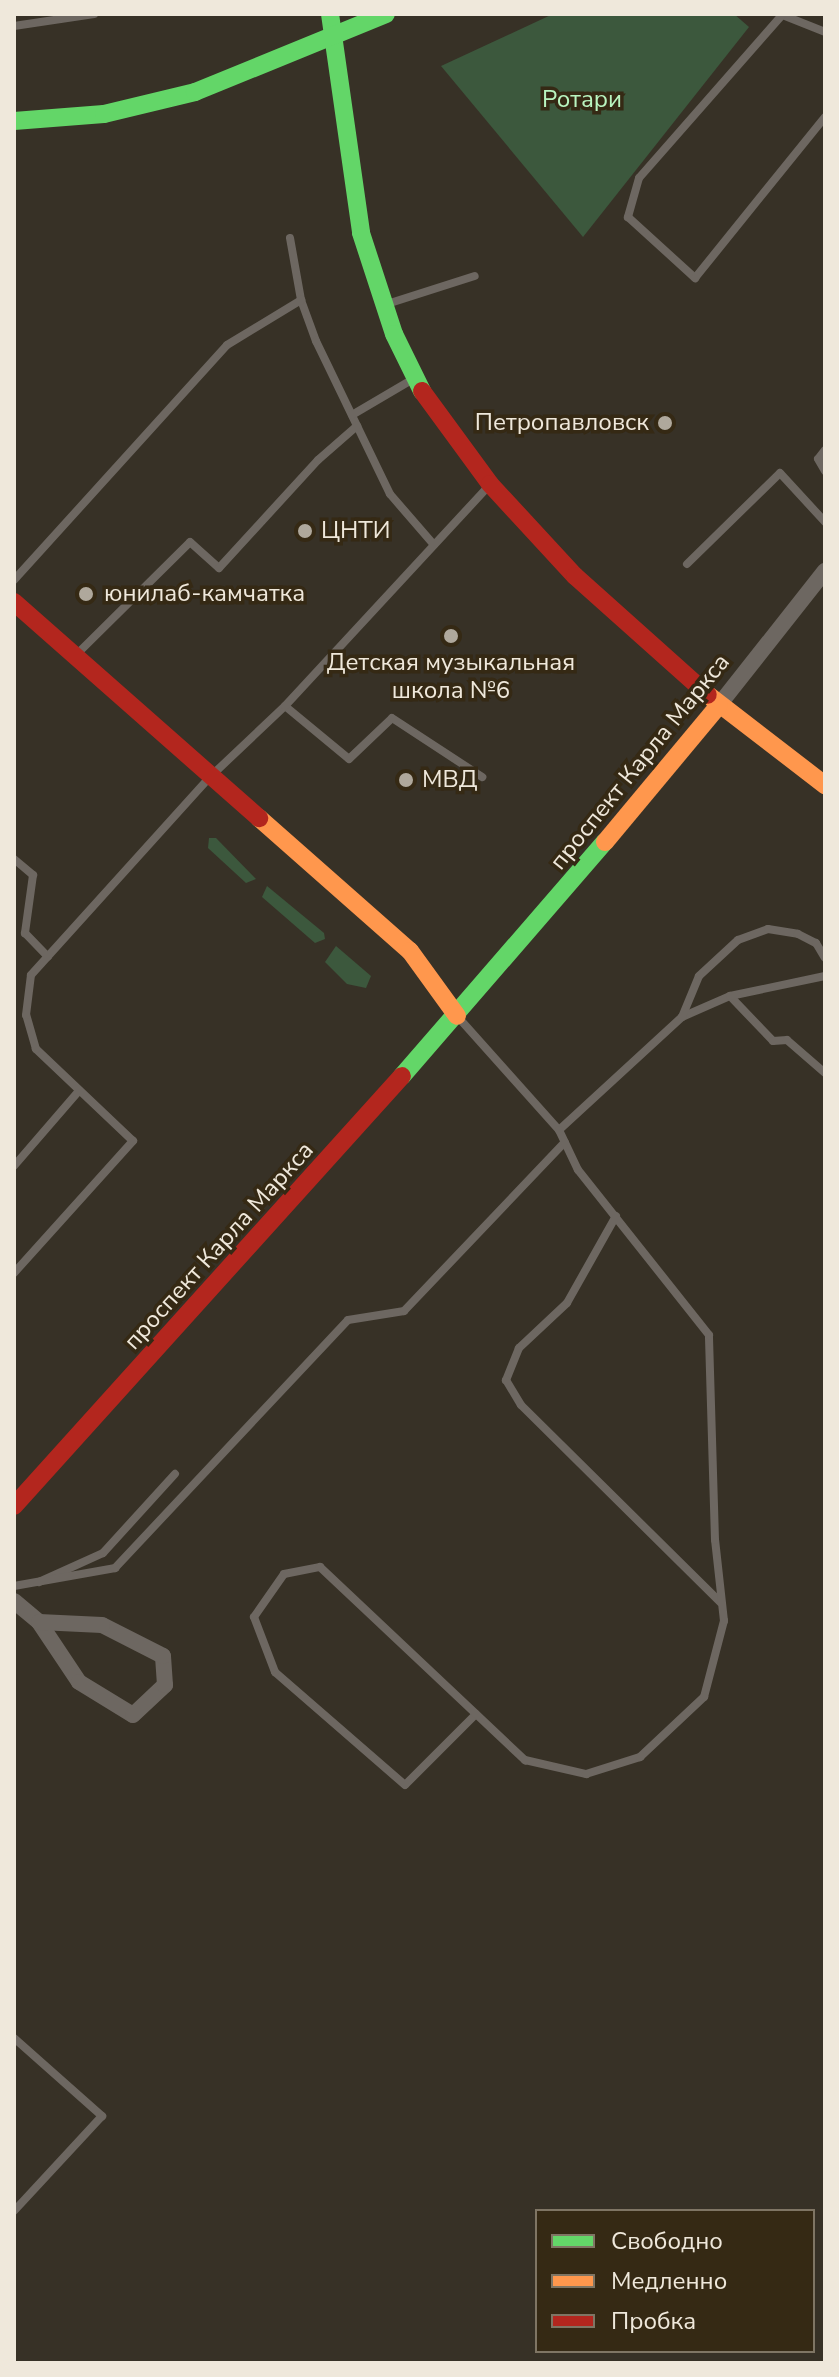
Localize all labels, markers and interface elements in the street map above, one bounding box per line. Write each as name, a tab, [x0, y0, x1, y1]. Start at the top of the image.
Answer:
park label: Ротари	[542, 86, 622, 114]
place label: Петропавловск	[475, 409, 649, 437]
marker: Петропавловск	[656, 414, 674, 432]
place label: ЦНТИ	[321, 517, 390, 545]
marker: ЦНТИ	[296, 522, 314, 540]
place label: юнилаб-камчатка	[104, 580, 305, 608]
marker: юнилаб-камчатка	[75, 583, 97, 605]
marker: Детская музыкальная школа №6	[442, 627, 460, 645]
street label: проспект Карла Маркса	[544, 648, 736, 876]
place label: Детская музыкальная школа №6	[327, 649, 575, 705]
place label: МВД	[422, 766, 477, 794]
marker: МВД	[397, 771, 415, 789]
street label: проспект Карла Маркса	[118, 1136, 320, 1356]
legend	[535, 2209, 815, 2353]
text: Свободно	[611, 2225, 723, 2257]
text: Медленно	[611, 2265, 727, 2297]
text: Пробка	[611, 2305, 696, 2337]

